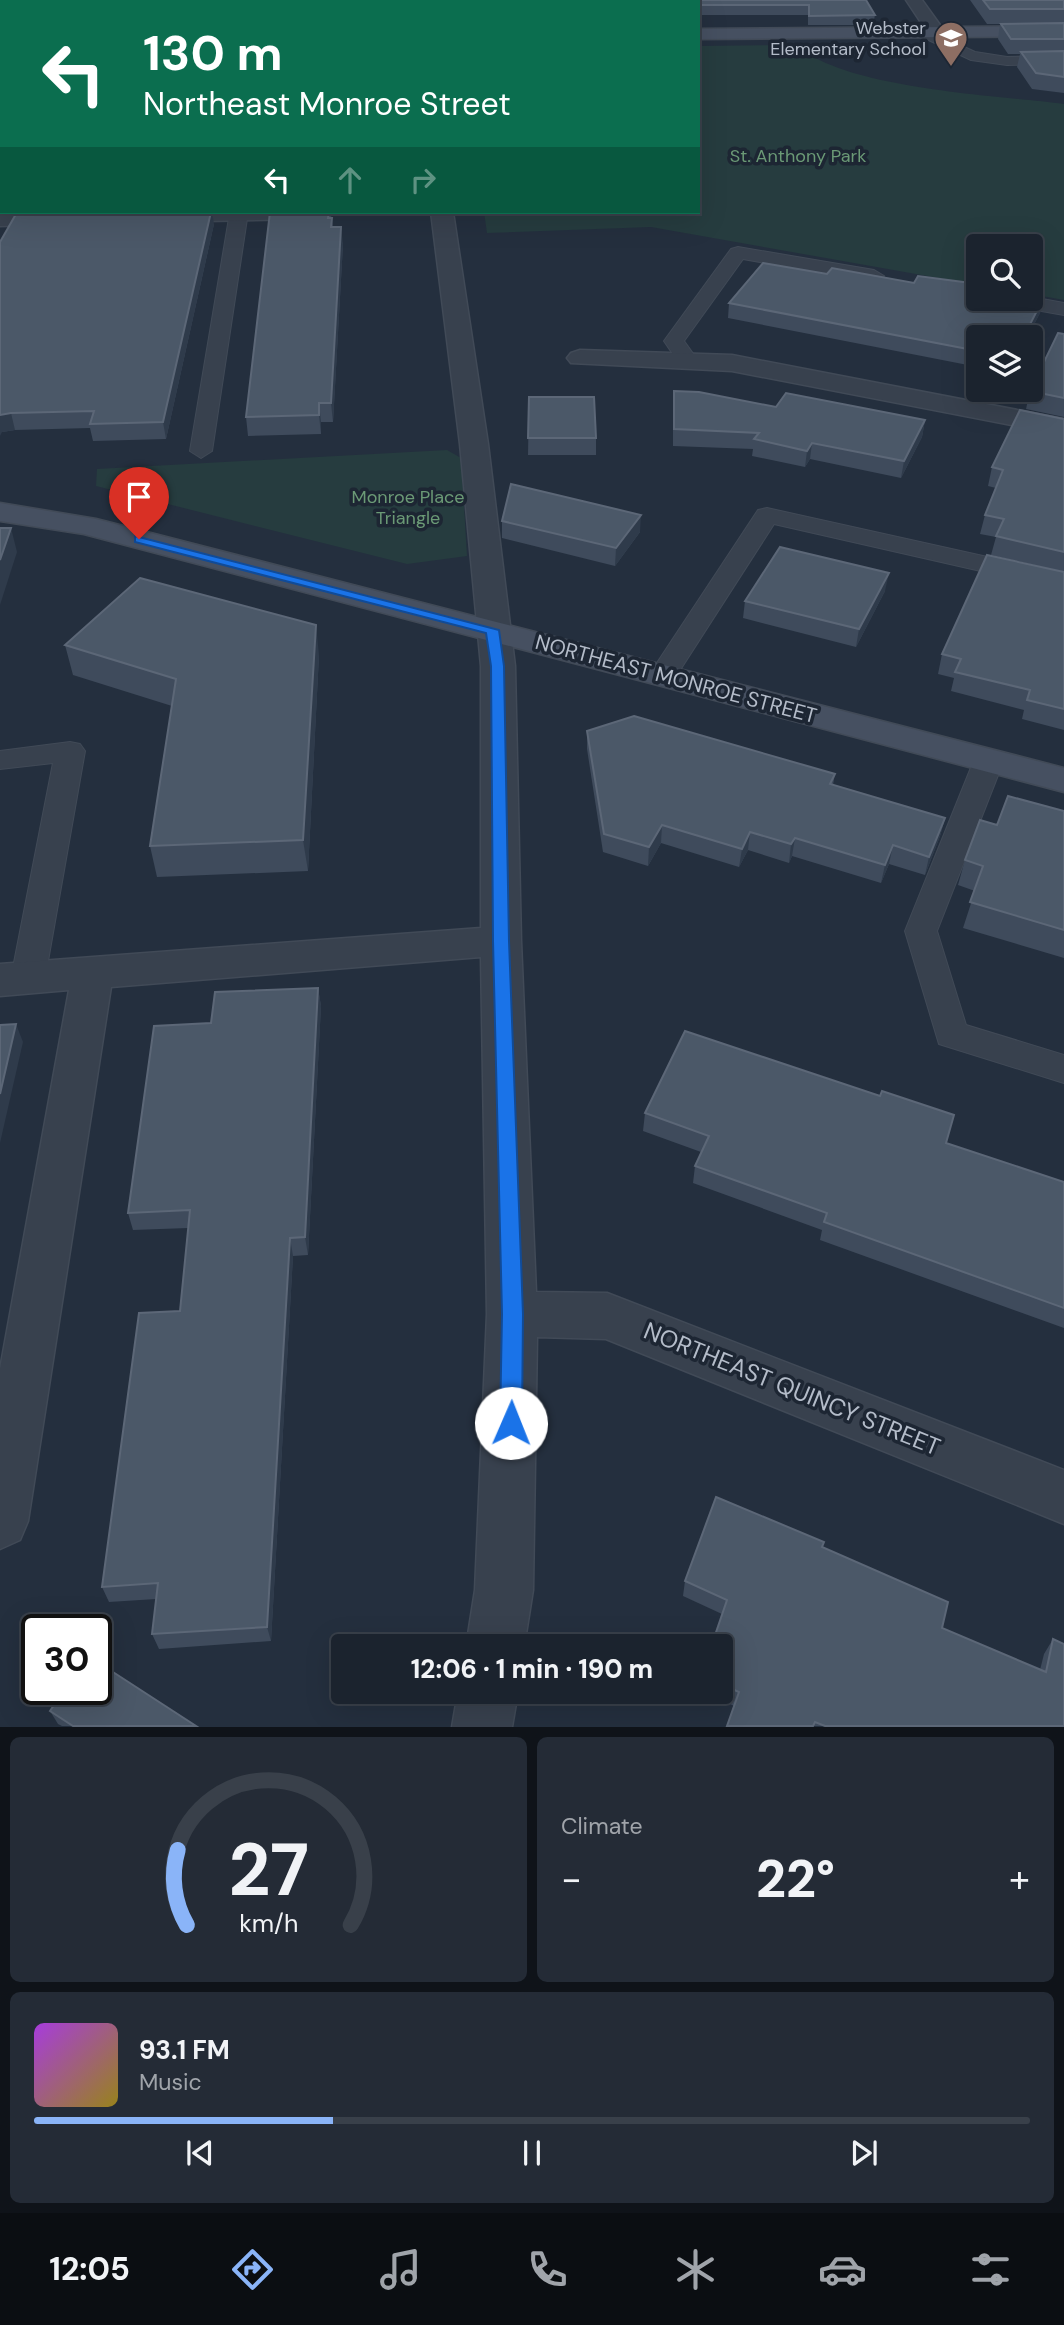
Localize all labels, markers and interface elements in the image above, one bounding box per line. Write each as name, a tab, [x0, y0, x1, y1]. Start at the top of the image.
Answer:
place label: Webster Elementary School	[770, 16, 926, 61]
school or university icon: Webster Elementary School	[932, 19, 970, 68]
text: 130 m	[143, 21, 283, 85]
icon: left	[28, 28, 119, 119]
text: Northeast Monroe Street	[143, 83, 511, 125]
park label: St. Anthony Park	[730, 144, 866, 168]
icon: left	[258, 161, 296, 199]
icon: ahead	[331, 161, 369, 199]
icon: right	[404, 161, 442, 199]
map controls	[966, 234, 1043, 402]
button: search	[966, 234, 1043, 311]
button: layers	[966, 325, 1043, 402]
pin	[109, 467, 169, 539]
icon: arrive	[120, 478, 158, 516]
park label: Monroe Place Triangle	[352, 485, 464, 530]
street label: NORTHEAST MONROE STREET	[532, 628, 820, 730]
street label: NORTHEAST QUINCY STREET	[639, 1315, 945, 1462]
position arrow	[474, 1386, 548, 1460]
speed limit sign: 30	[21, 1614, 112, 1705]
text: 12:06 · 1 min · 190 m	[411, 1652, 653, 1686]
text: Climate	[561, 1811, 643, 1841]
text: 27	[228, 1824, 309, 1919]
text: 22°	[756, 1845, 835, 1913]
text: −	[561, 1854, 582, 1904]
text: +	[1009, 1854, 1030, 1904]
text: km/h	[239, 1907, 298, 1940]
text: 93.1 FM	[139, 2033, 230, 2067]
text: Music	[139, 2067, 202, 2097]
icon: previous	[181, 2134, 219, 2172]
icon: pause	[513, 2134, 551, 2172]
icon: next	[845, 2134, 883, 2172]
icon: directions	[228, 2245, 277, 2294]
icon: music	[376, 2245, 425, 2294]
icon: phone	[523, 2245, 572, 2294]
icon: climate	[671, 2245, 720, 2294]
icon: car	[818, 2245, 867, 2294]
icon: filters	[966, 2245, 1015, 2294]
text: 12:05	[49, 2248, 130, 2290]

